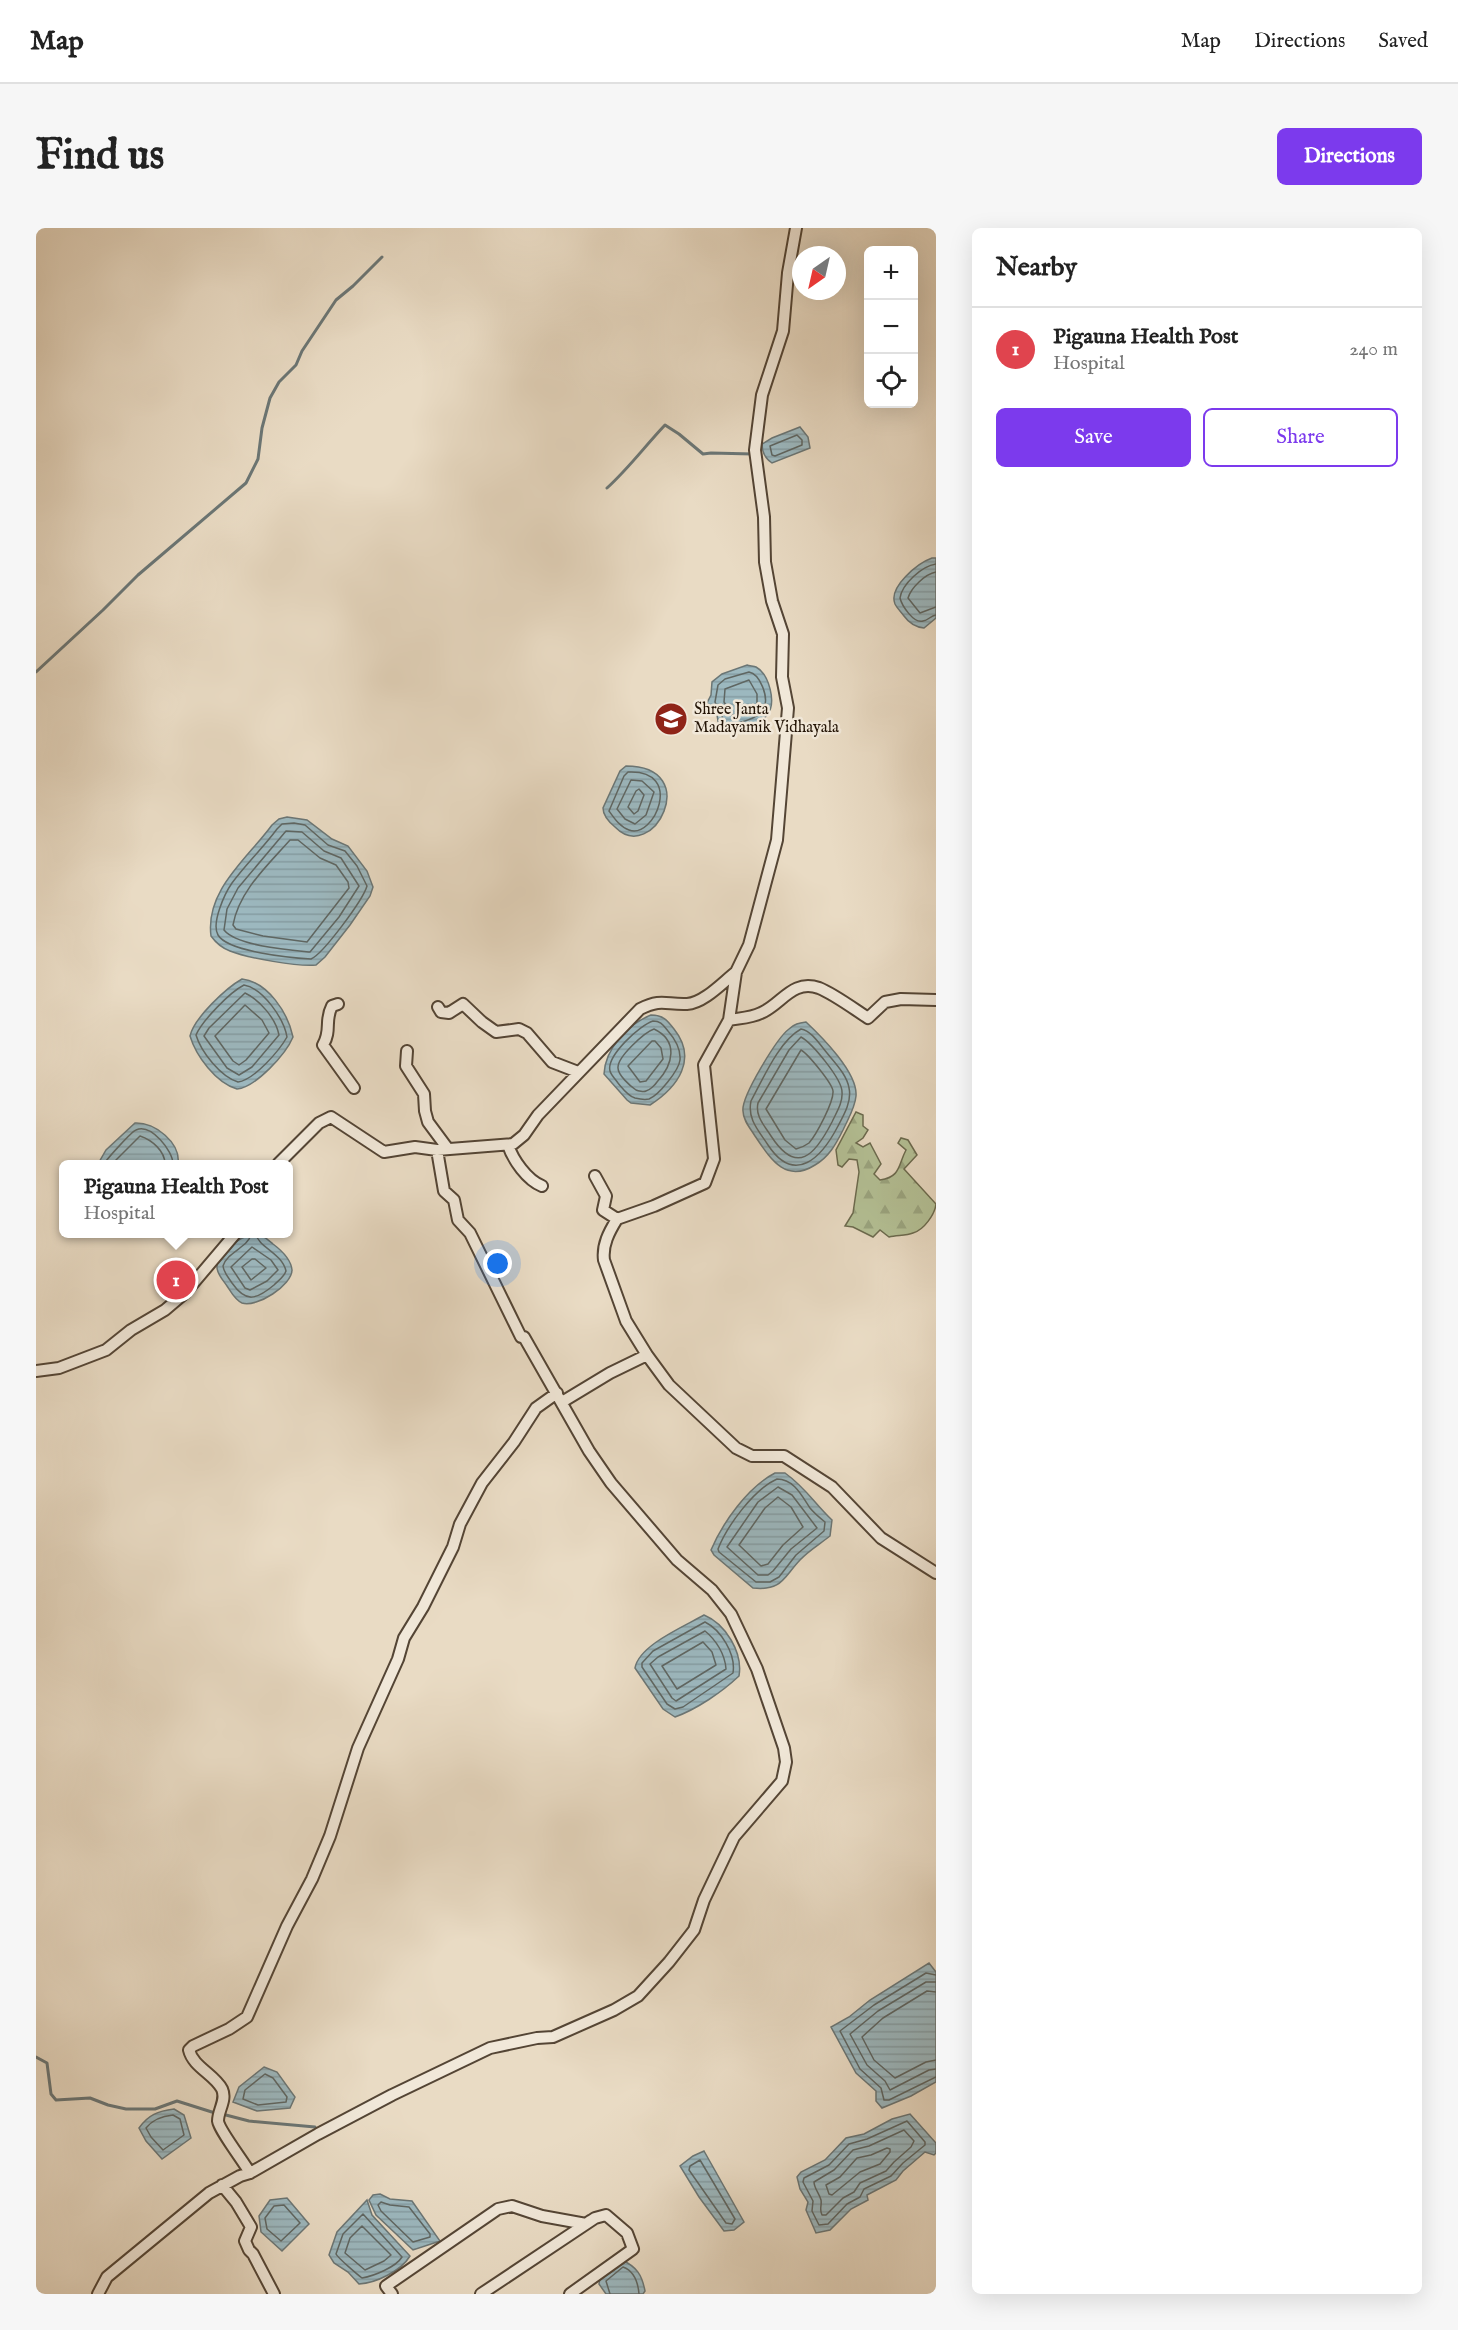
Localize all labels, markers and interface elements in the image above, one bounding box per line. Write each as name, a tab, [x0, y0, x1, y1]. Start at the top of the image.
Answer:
text: Map	[30, 24, 84, 59]
text: Map	[1181, 28, 1221, 55]
text: Directions	[1254, 28, 1345, 55]
text: Saved	[1378, 28, 1428, 55]
button: Directions	[1277, 128, 1422, 185]
text: Find us	[36, 130, 164, 183]
north arrow	[792, 246, 846, 300]
map controls	[864, 246, 918, 408]
button: +	[864, 246, 918, 300]
text: Nearby	[996, 251, 1077, 284]
button: −	[864, 300, 918, 354]
text: Pigauna Health Post	[1053, 323, 1238, 351]
text: 1	[1012, 337, 1019, 362]
text: 240 m	[1349, 337, 1398, 362]
text: Hospital	[1053, 351, 1125, 376]
button: locate	[864, 354, 918, 408]
button: Save	[996, 408, 1191, 467]
button: Share	[1203, 408, 1398, 467]
place label: Shree Janta Madayamik Vidhayala	[694, 700, 839, 738]
school or university icon: Shree Janta Madayamik Vidhayala	[653, 701, 689, 737]
popup	[59, 1160, 293, 1238]
text: Pigauna Health Post	[83, 1173, 269, 1201]
text: Hospital	[83, 1201, 155, 1226]
your location	[483, 1249, 512, 1278]
pin: 1	[156, 1258, 196, 1302]

